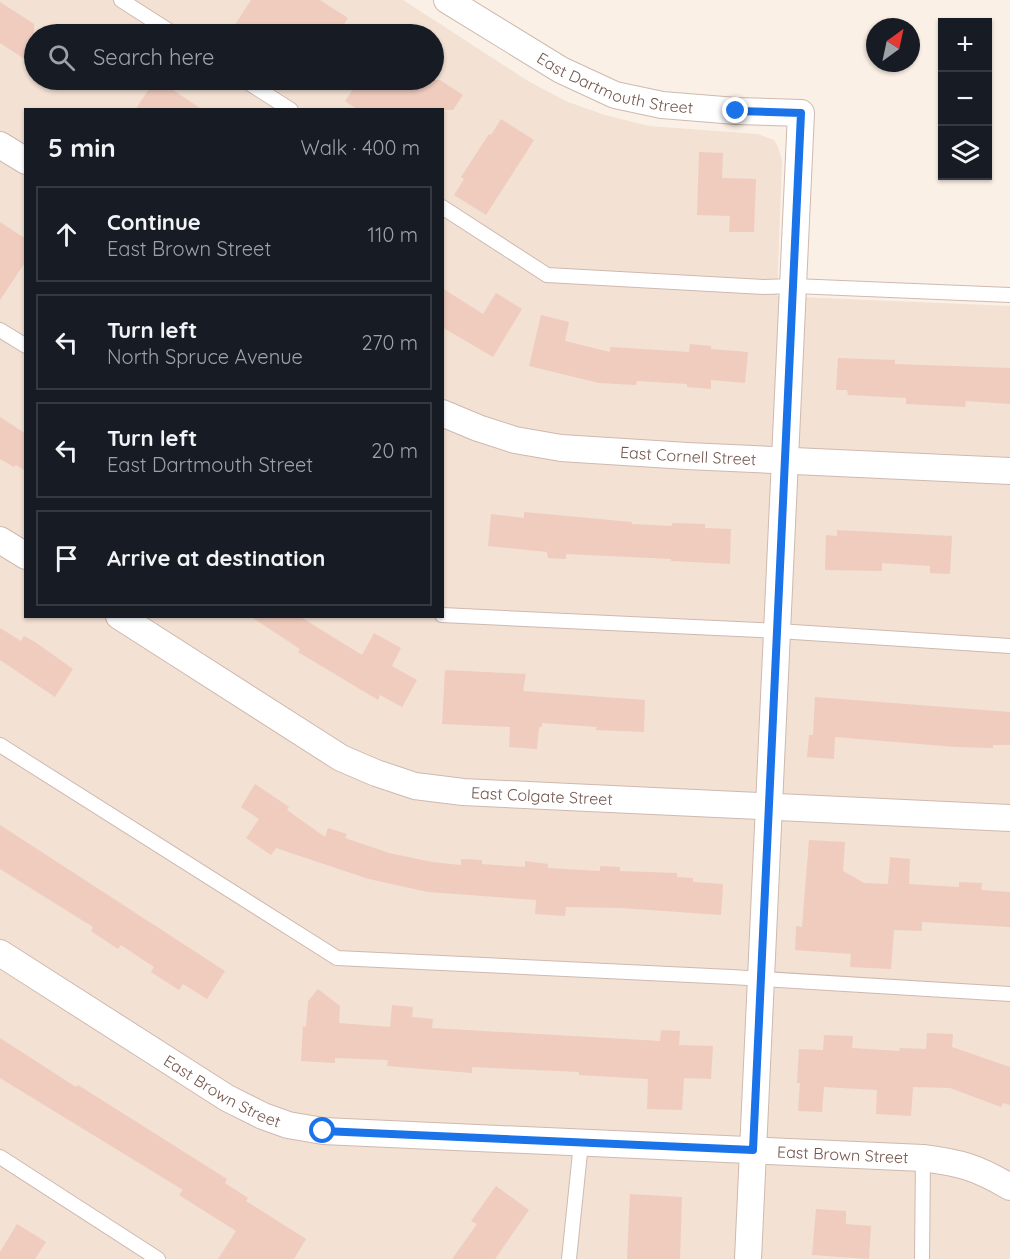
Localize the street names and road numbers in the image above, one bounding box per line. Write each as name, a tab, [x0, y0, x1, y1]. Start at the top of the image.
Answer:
street label: East Dartmouth Street	[533, 48, 694, 117]
street label: East Cornell Street	[620, 442, 757, 469]
street label: East Colgate Street	[470, 782, 613, 809]
street label: East Brown Street	[160, 1050, 283, 1132]
street label: East Brown Street	[777, 1141, 909, 1167]

